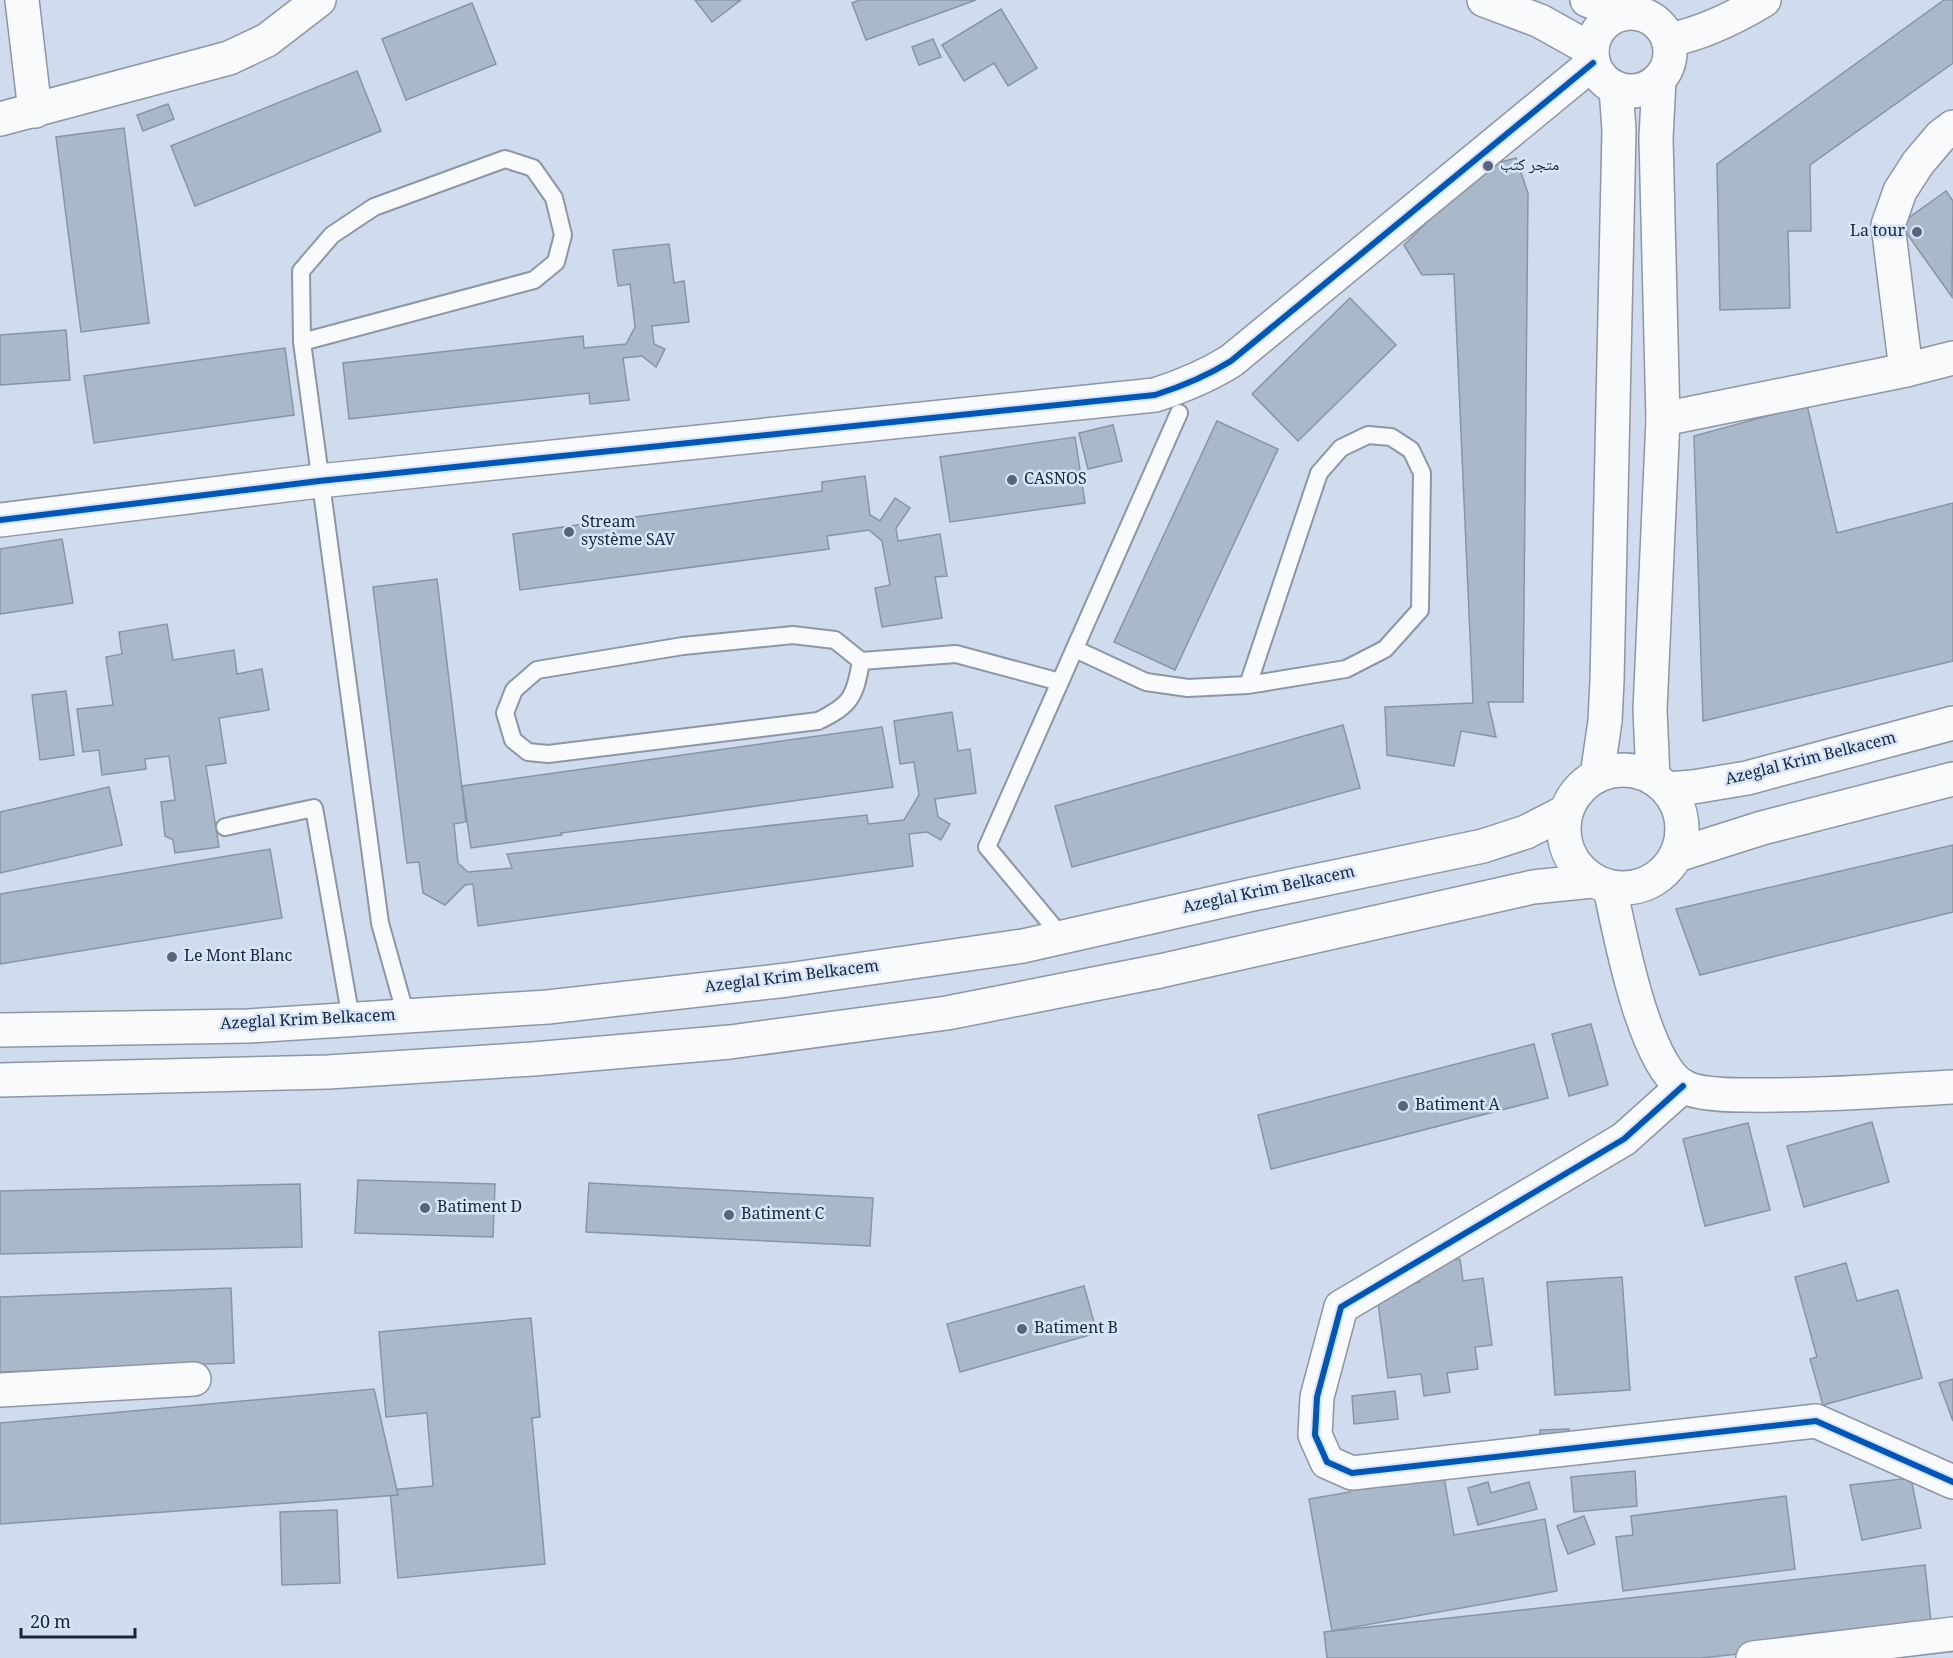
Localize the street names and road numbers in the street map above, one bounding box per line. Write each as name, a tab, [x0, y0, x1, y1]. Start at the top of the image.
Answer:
street label: Azeglal Krim Belkacem	[1723, 726, 1899, 794]
street label: Azeglal Krim Belkacem	[1180, 860, 1358, 922]
street label: Azeglal Krim Belkacem	[703, 954, 881, 1002]
street label: Azeglal Krim Belkacem	[220, 1003, 396, 1039]

